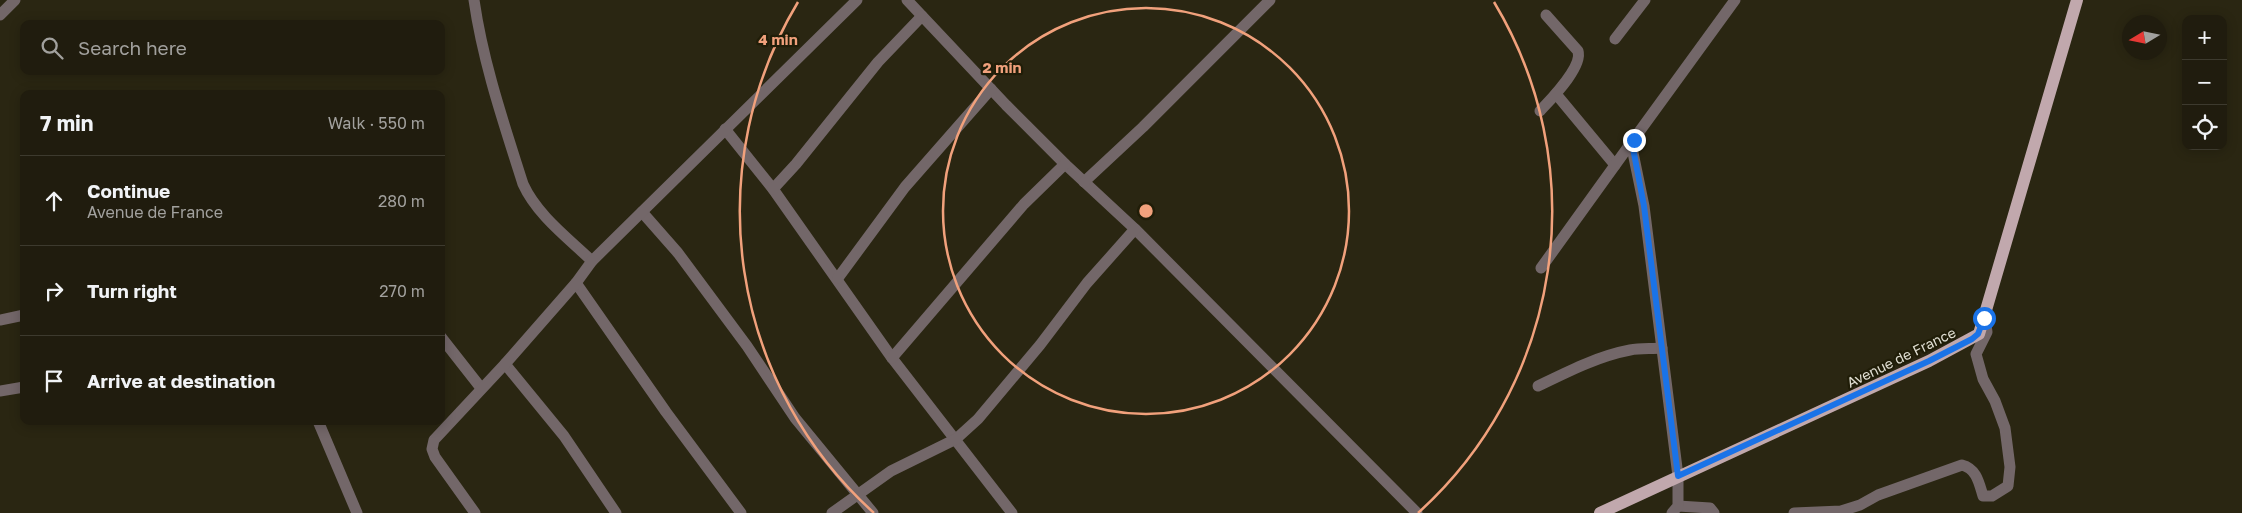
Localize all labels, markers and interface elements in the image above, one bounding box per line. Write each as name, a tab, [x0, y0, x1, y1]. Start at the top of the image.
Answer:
north arrow	[2122, 15, 2167, 60]
map controls	[2182, 15, 2227, 150]
button: +	[2182, 15, 2227, 60]
search box	[20, 20, 445, 75]
text: 4 min	[758, 30, 798, 48]
icon: search	[38, 34, 66, 62]
text: Search here	[78, 36, 187, 59]
text: 2 min	[982, 58, 1022, 76]
button: −	[2182, 60, 2227, 105]
button: locate	[2182, 105, 2227, 150]
text: 7 min	[40, 110, 94, 136]
text: Walk · 550 m	[328, 113, 425, 133]
route end	[1623, 129, 1646, 152]
text: Continue	[87, 179, 170, 202]
icon: ahead	[40, 187, 68, 215]
text: 280 m	[378, 191, 425, 211]
text: Avenue de France	[87, 202, 223, 222]
centre of rings	[1137, 202, 1155, 220]
icon: right	[40, 277, 68, 305]
text: Turn right	[87, 279, 177, 302]
text: 270 m	[379, 281, 425, 301]
route start	[1973, 307, 1996, 330]
street label: Avenue de France	[1844, 323, 1958, 391]
icon: arrive	[40, 367, 68, 395]
text: Arrive at destination	[87, 369, 275, 392]

